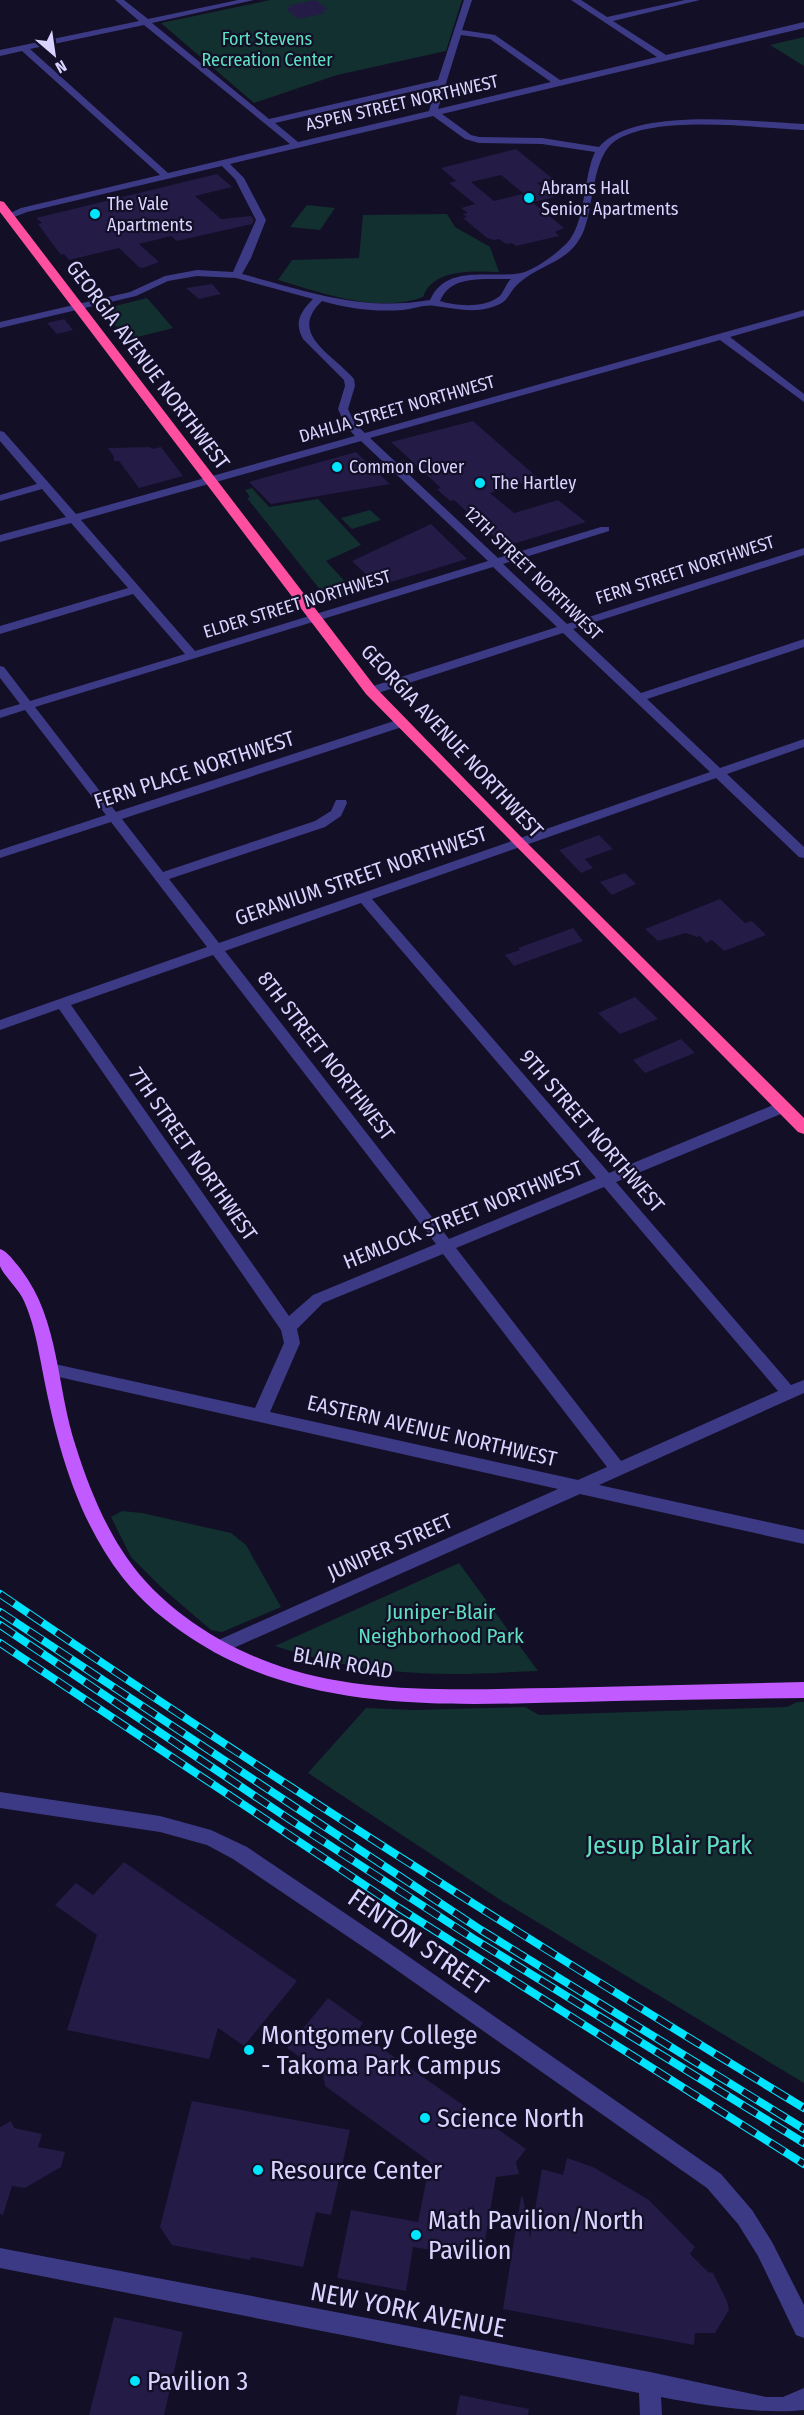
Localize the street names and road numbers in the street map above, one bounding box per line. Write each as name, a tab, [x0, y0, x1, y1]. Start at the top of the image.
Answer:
street label: ASPEN STREET NORTHWEST	[304, 70, 501, 136]
street label: GEORGIA AVENUE NORTHWEST	[61, 255, 235, 475]
street label: DAHLIA STREET NORTHWEST	[297, 370, 498, 448]
street label: 12TH STREET NORTHWEST	[459, 501, 607, 645]
street label: FERN STREET NORTHWEST	[593, 530, 778, 609]
street label: ELDER STREET NORTHWEST	[201, 565, 394, 643]
street label: GEORGIA AVENUE NORTHWEST	[355, 639, 549, 843]
street label: FERN PLACE NORTHWEST	[91, 725, 298, 815]
street label: GERANIUM STREET NORTHWEST	[232, 821, 491, 931]
street label: 8TH STREET NORTHWEST	[252, 966, 400, 1146]
street label: 9TH STREET NORTHWEST	[514, 1044, 670, 1218]
street label: 7TH STREET NORTHWEST	[123, 1062, 263, 1246]
street label: HEMLOCK STREET NORTHWEST	[340, 1155, 587, 1275]
street label: EASTERN AVENUE NORTHWEST	[305, 1390, 560, 1472]
street label: JUNIPER STREET	[323, 1508, 457, 1586]
street label: BLAIR ROAD	[291, 1641, 395, 1685]
street label: FENTON STREET	[342, 1882, 494, 2002]
street label: NEW YORK AVENUE	[308, 2276, 508, 2344]

